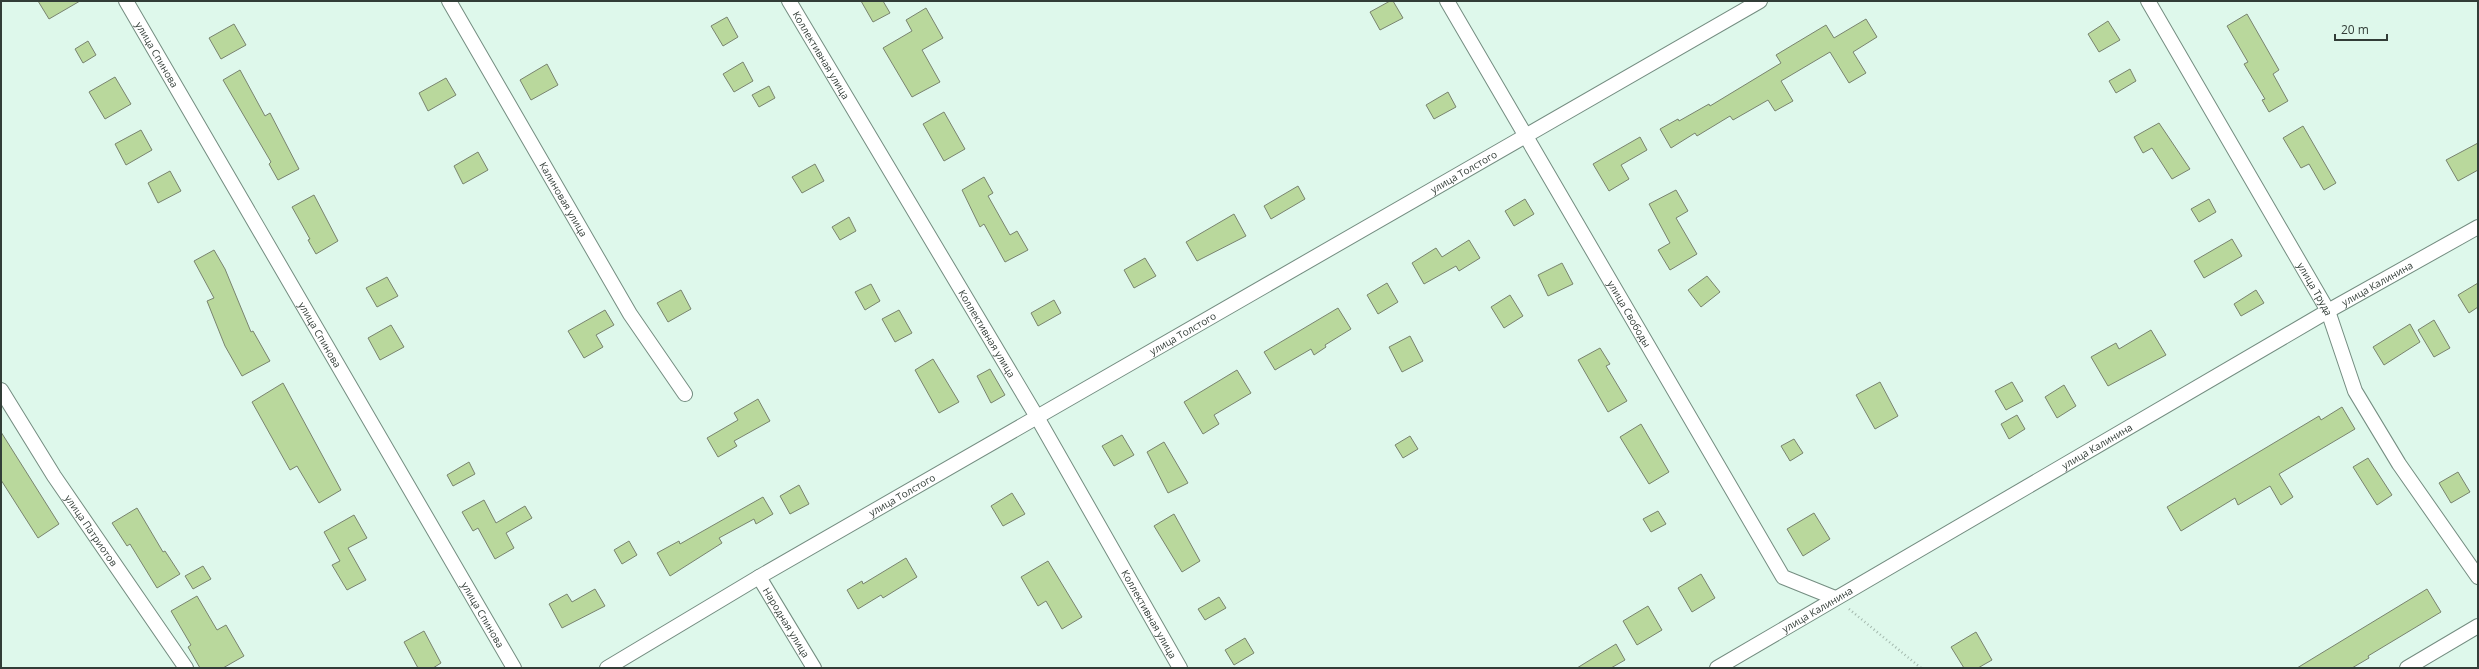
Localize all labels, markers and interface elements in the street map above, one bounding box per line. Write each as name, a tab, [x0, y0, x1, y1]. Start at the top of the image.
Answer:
street label: Коллективная улица	[790, 8, 853, 102]
scale bar	[2335, 16, 2387, 42]
street label: улица Спинова	[133, 19, 182, 90]
text: 20 m	[2341, 21, 2369, 38]
street label: улица Толстого	[1428, 147, 1499, 196]
street label: Калиновая улица	[536, 159, 591, 239]
street label: улица Калинина	[2339, 258, 2415, 309]
street label: улица Труда	[2294, 260, 2336, 317]
street label: улица Свободы	[1604, 278, 1654, 350]
street label: Коллективная улица	[956, 287, 1019, 380]
street label: улица Спинова	[295, 299, 345, 370]
street label: улица Толстого	[1147, 309, 1219, 358]
street label: улица Калинина	[2059, 420, 2135, 472]
street label: улица Толстого	[866, 470, 938, 519]
street label: улица Патриотов	[62, 492, 121, 569]
street label: Коллективная улица	[1118, 567, 1180, 661]
street label: улица Спинова	[458, 579, 508, 650]
street label: улица Калинина	[1779, 583, 1855, 636]
street label: Народная улица	[760, 585, 813, 660]

